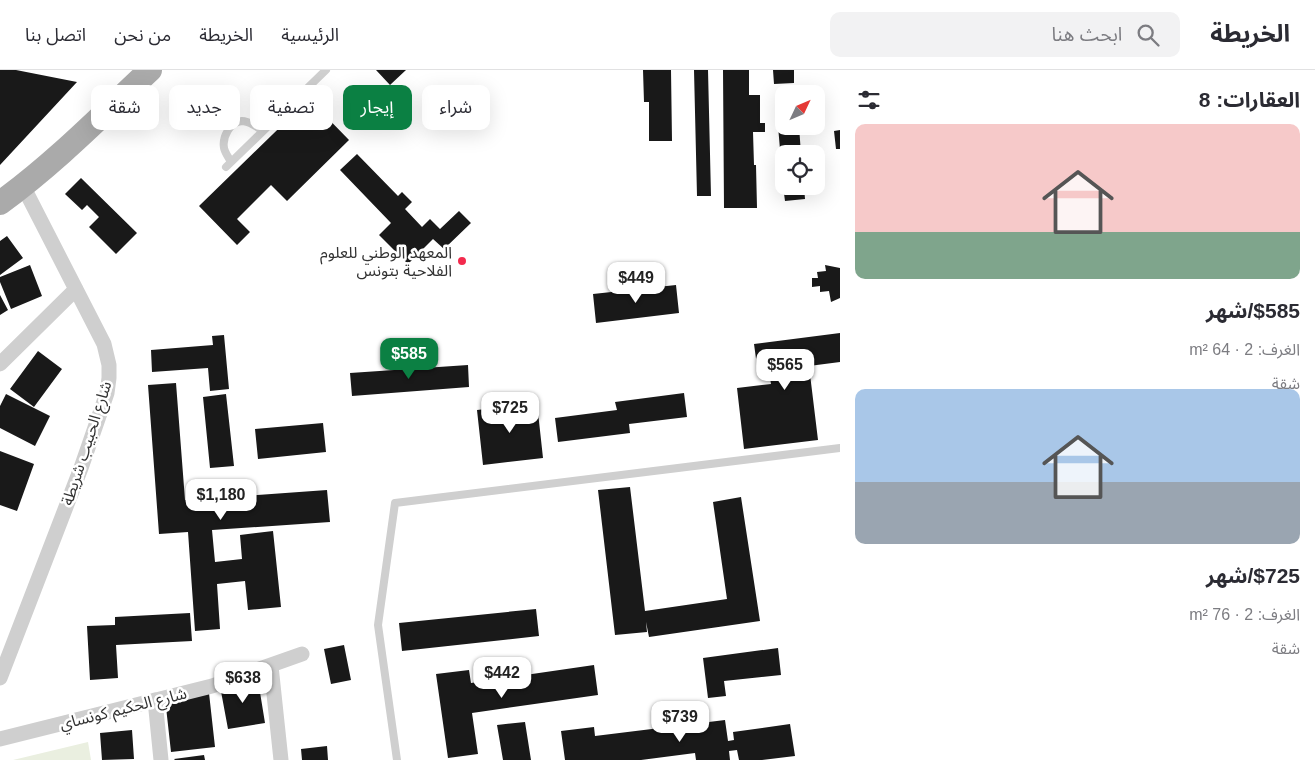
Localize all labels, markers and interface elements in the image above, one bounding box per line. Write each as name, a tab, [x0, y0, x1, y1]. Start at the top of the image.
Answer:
search box	[830, 12, 1180, 57]
text: الخريطة	[1210, 20, 1290, 47]
icon: search	[1134, 21, 1162, 49]
text: ابحث هنا	[1052, 24, 1122, 45]
text: اتصل بنا	[25, 25, 86, 45]
text: من نحن	[114, 25, 171, 45]
text: الخريطة	[199, 25, 253, 45]
text: الرئيسية	[281, 25, 339, 45]
chip: شقة	[91, 85, 159, 130]
chip: جديد	[169, 85, 240, 130]
chip: تصفية	[250, 85, 333, 130]
chip: إيجار	[343, 85, 412, 130]
chip: شراء	[422, 85, 490, 130]
north arrow	[775, 85, 825, 135]
map controls	[775, 85, 825, 195]
icon: filters	[855, 86, 883, 114]
text: العقارات: 8	[1199, 88, 1300, 111]
button: locate	[775, 145, 825, 195]
icon: home	[1033, 157, 1123, 247]
place label: المعهد الوطني للعلوم الفلاحية بتونس	[320, 244, 452, 280]
marker: المعهد الوطني للعلوم الفلاحية بتونس	[456, 255, 468, 267]
pin: $449	[606, 262, 666, 304]
text: $449	[618, 269, 654, 286]
text: $585/شهر	[1206, 299, 1300, 322]
pin: $585	[379, 338, 439, 380]
text: الغرف: 2 · 64 m²	[1189, 341, 1300, 358]
text: $585	[391, 345, 427, 362]
pin: $565	[755, 348, 815, 391]
text: $565	[767, 356, 803, 373]
text: شقة	[1272, 375, 1300, 392]
street label: شارع الحبيب شريطة	[58, 379, 118, 509]
pin: $725	[480, 392, 540, 434]
text: $725	[492, 399, 528, 416]
icon: home	[1033, 422, 1123, 512]
pin: $1,180	[180, 478, 262, 521]
text: $1,180	[197, 486, 245, 503]
text: $725/شهر	[1206, 564, 1300, 587]
text: الغرف: 2 · 76 m²	[1189, 606, 1300, 623]
text: شقة	[1272, 640, 1300, 657]
pin: $442	[472, 656, 532, 699]
pin: $638	[213, 662, 273, 704]
text: $442	[484, 664, 520, 681]
text: $638	[225, 669, 261, 686]
street label: شارع الحكيم كونساي	[58, 684, 189, 736]
pin: $739	[650, 700, 710, 743]
text: $739	[662, 708, 698, 725]

